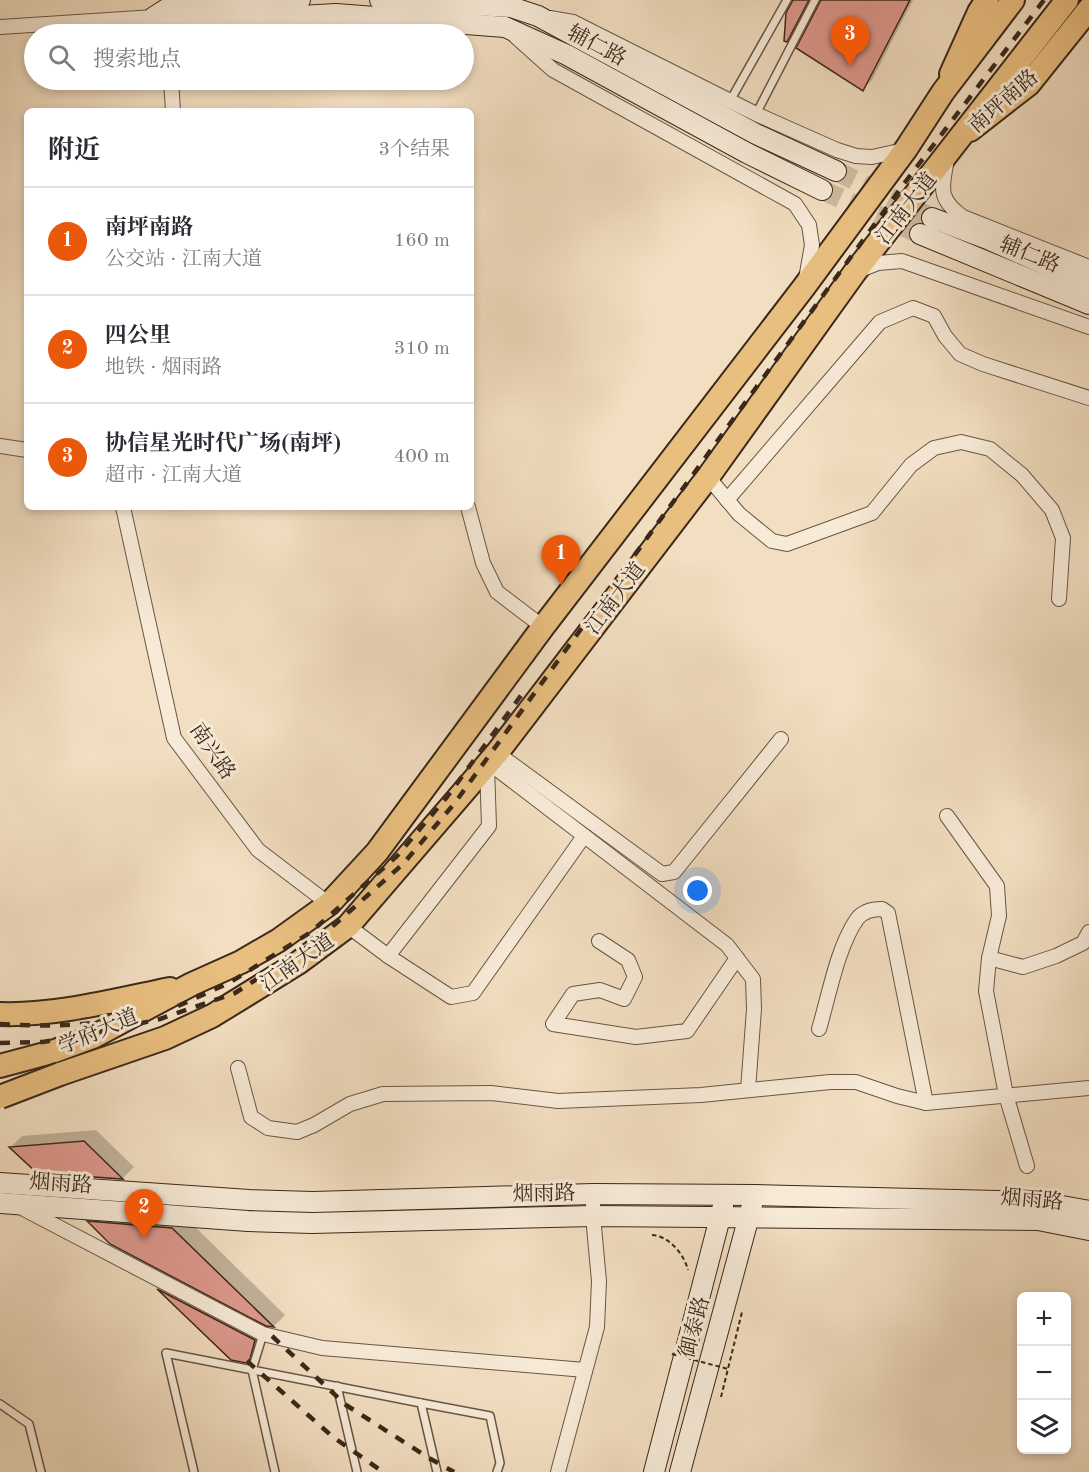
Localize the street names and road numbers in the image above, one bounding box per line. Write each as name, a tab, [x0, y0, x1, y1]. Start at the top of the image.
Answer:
street label: 辅仁路	[564, 20, 630, 70]
street label: 南坪南路	[964, 65, 1043, 138]
street label: 江南大道	[871, 168, 941, 248]
street label: 辅仁路	[996, 232, 1063, 277]
street label: 江南大道	[581, 558, 650, 639]
street label: 南兴路	[185, 719, 240, 784]
street label: 江南大道	[256, 929, 338, 996]
street label: 学府大道	[55, 1004, 141, 1058]
street label: 烟雨路	[29, 1170, 93, 1197]
street label: 烟雨路	[512, 1181, 576, 1206]
street label: 烟雨路	[1000, 1185, 1064, 1214]
street label: 御泰路	[675, 1294, 714, 1361]

